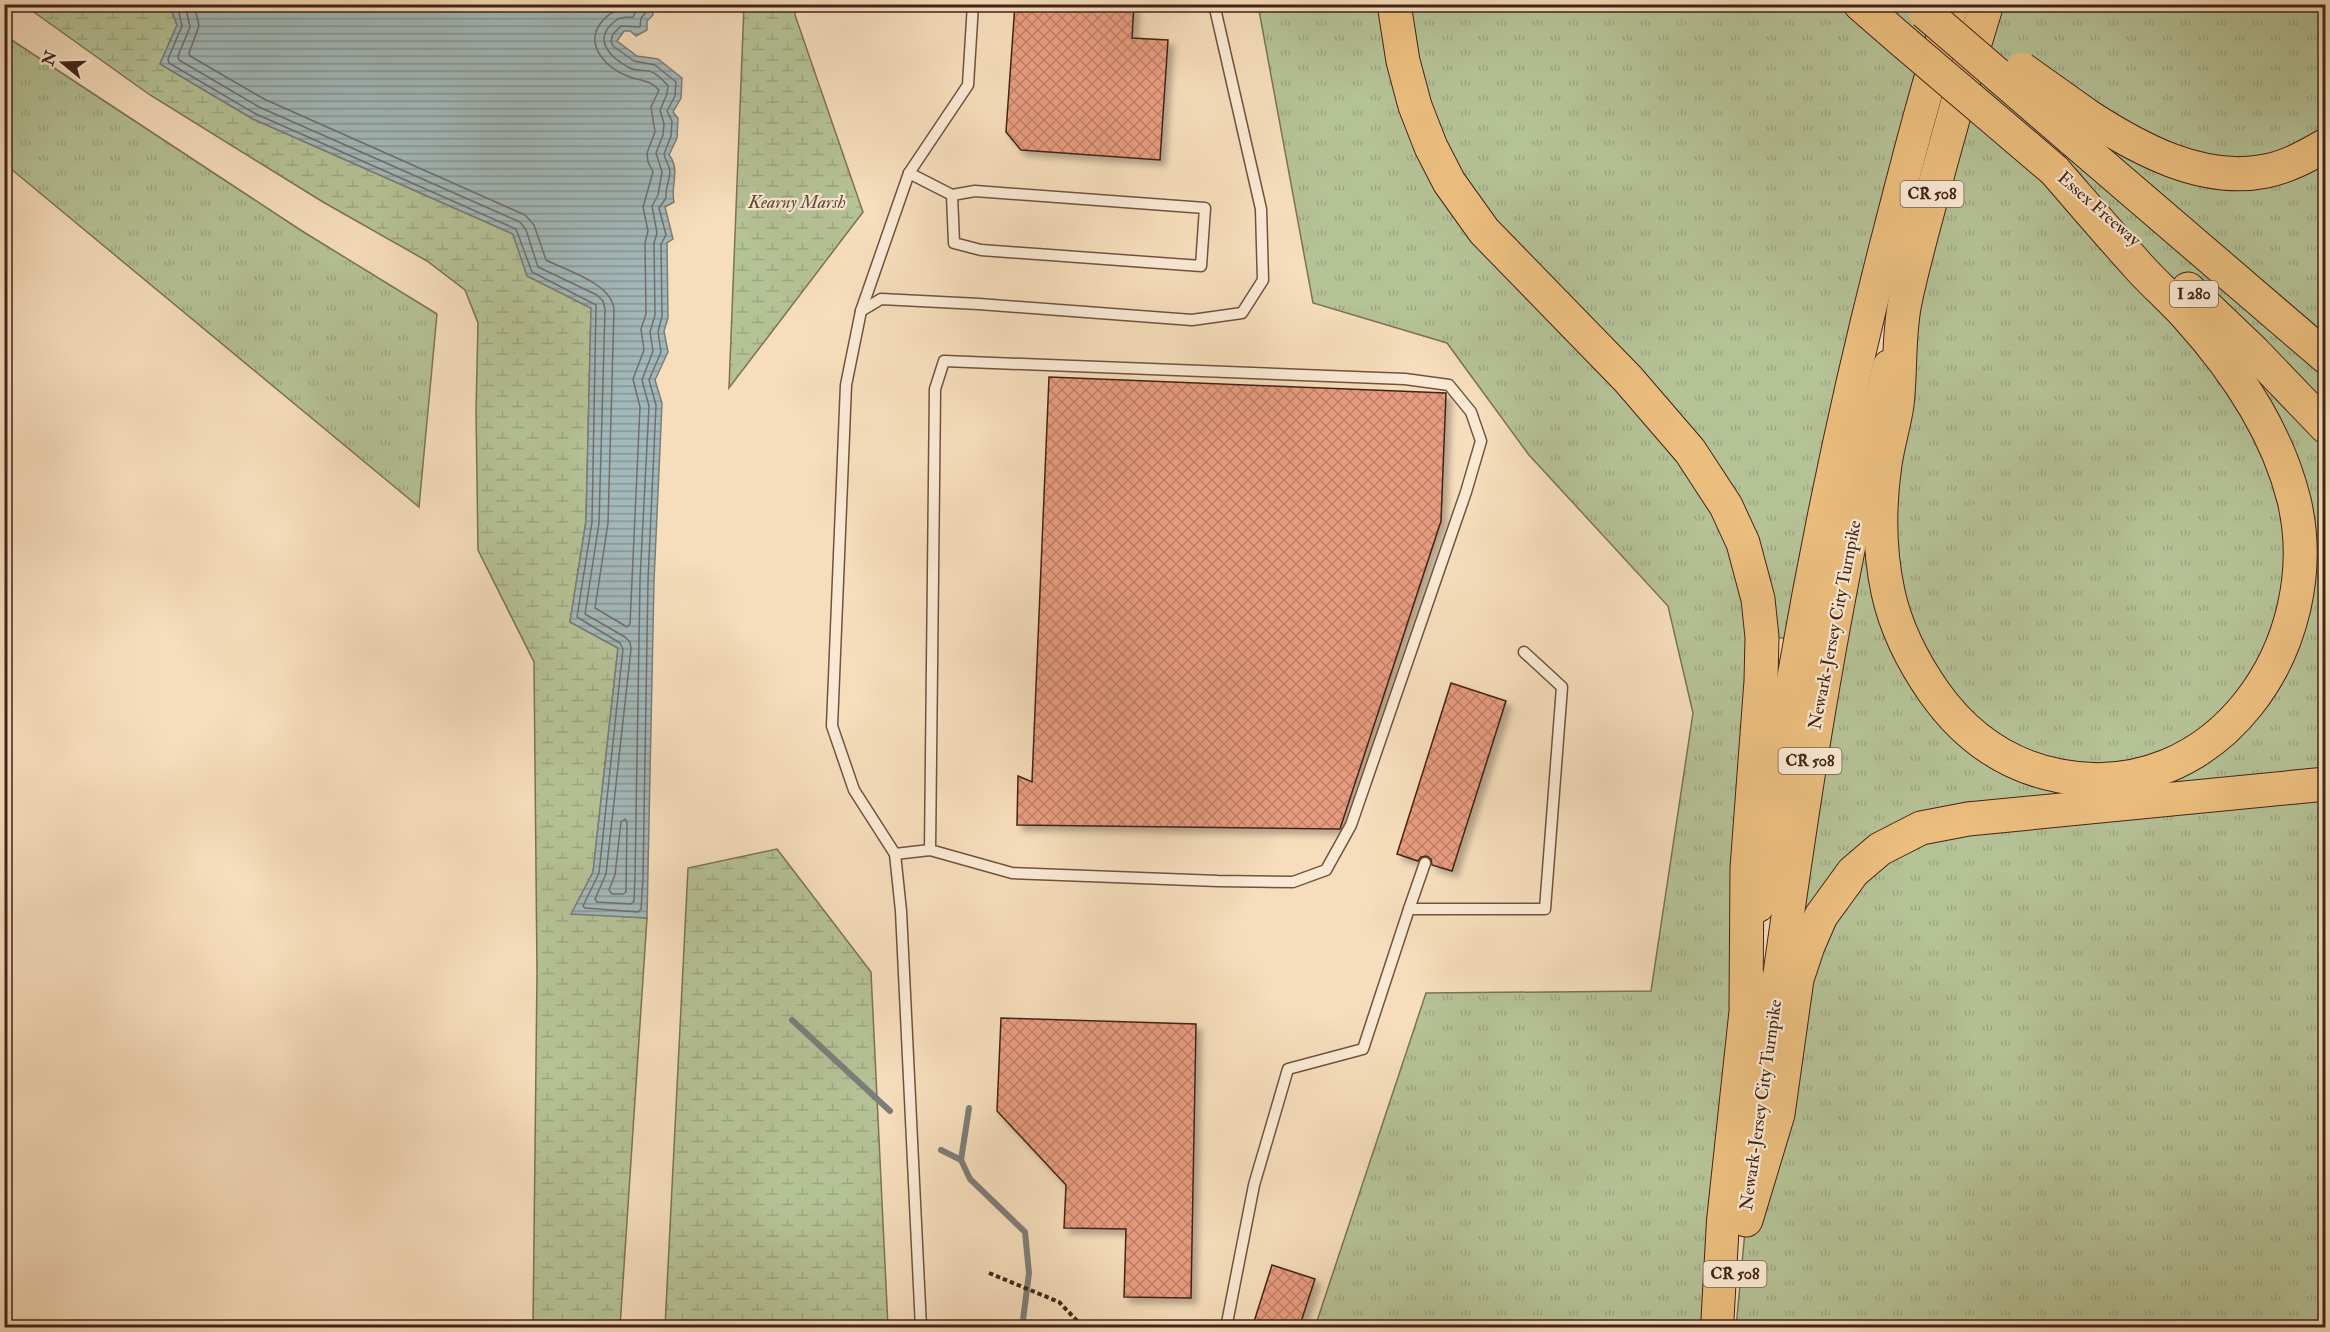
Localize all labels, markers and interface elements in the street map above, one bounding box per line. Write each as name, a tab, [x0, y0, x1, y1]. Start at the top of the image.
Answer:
north arrow	[33, 33, 93, 93]
text: N	[38, 48, 62, 69]
street label: Essex Freeway	[2052, 166, 2146, 252]
road number: CR 508	[1900, 181, 1964, 207]
park label: Kearny Marsh	[747, 191, 846, 214]
road number: I 280	[2170, 281, 2218, 307]
street label: Newark-Jersey City Turnpike	[1803, 518, 1867, 732]
road number: CR 508	[1778, 748, 1842, 774]
street label: Newark-Jersey City Turnpike	[1735, 998, 1787, 1212]
road number: CR 508	[1704, 1261, 1766, 1287]

